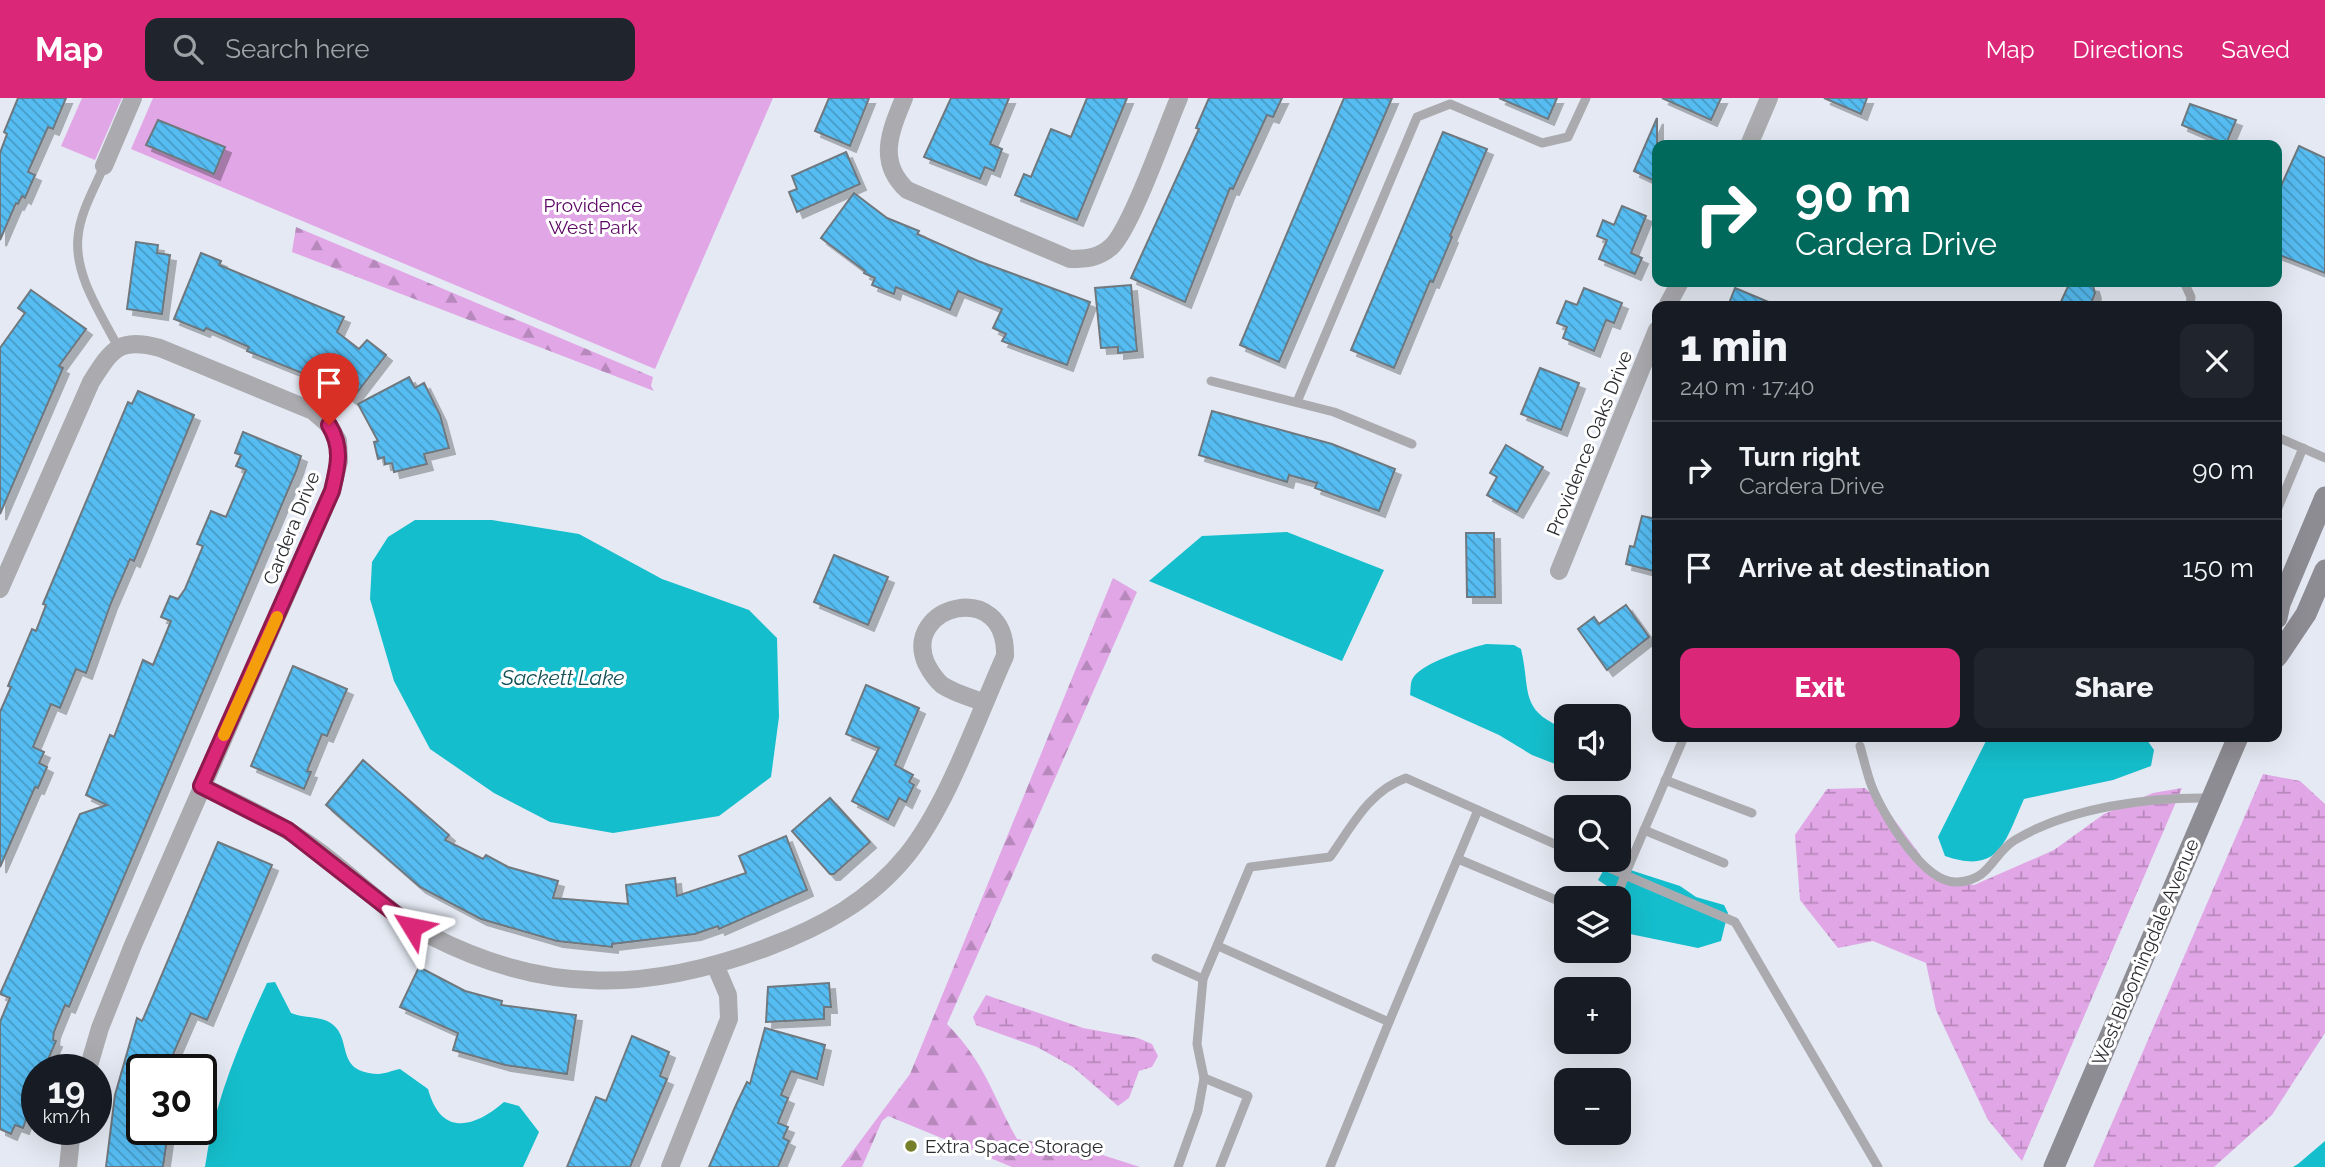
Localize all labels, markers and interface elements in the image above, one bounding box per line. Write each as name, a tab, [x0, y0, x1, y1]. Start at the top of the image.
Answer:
search box	[145, 18, 635, 81]
text: Map	[35, 30, 103, 69]
icon: search	[169, 30, 207, 68]
text: Search here	[225, 34, 370, 64]
text: Map	[1986, 35, 2035, 64]
text: Directions	[2073, 35, 2183, 64]
text: Saved	[2221, 35, 2290, 64]
text: 90 m	[1795, 166, 1911, 223]
icon: right	[1680, 168, 1771, 259]
park label: Providence West Park	[544, 194, 642, 238]
text: Cardera Drive	[1795, 225, 1997, 262]
text: 1 min	[1680, 322, 1788, 371]
button: close	[2180, 324, 2254, 398]
street label: Providence Oaks Drive	[1542, 347, 1636, 539]
pin	[299, 353, 359, 425]
icon: arrive	[310, 364, 348, 402]
text: 240 m · 17:40	[1680, 373, 1815, 400]
text: Turn right	[1739, 442, 1860, 472]
icon: right	[1680, 451, 1718, 489]
text: 90 m	[2192, 455, 2254, 485]
street label: Cardera Drive	[258, 468, 324, 588]
text: Cardera Drive	[1739, 472, 1884, 499]
icon: arrive	[1680, 549, 1718, 587]
text: Arrive at destination	[1739, 553, 1990, 583]
text: 150 m	[2182, 553, 2254, 583]
button: Exit	[1680, 648, 1960, 728]
button: Share	[1974, 648, 2254, 728]
water label: Sackett Lake	[500, 665, 625, 690]
map controls	[1554, 704, 1631, 1145]
button: sound	[1554, 704, 1631, 781]
button: search	[1554, 795, 1631, 872]
street label: West Bloomingdale Avenue	[2087, 835, 2203, 1069]
button: layers	[1554, 886, 1631, 963]
position arrow	[375, 890, 449, 964]
button: +	[1554, 977, 1631, 1054]
speed limit sign: 30	[126, 1054, 217, 1145]
button: −	[1554, 1068, 1631, 1145]
text: 19	[48, 1070, 85, 1111]
text: km/h	[43, 1106, 90, 1127]
place label: Extra Space Storage	[925, 1135, 1103, 1157]
marker: Extra Space Storage	[903, 1138, 919, 1154]

